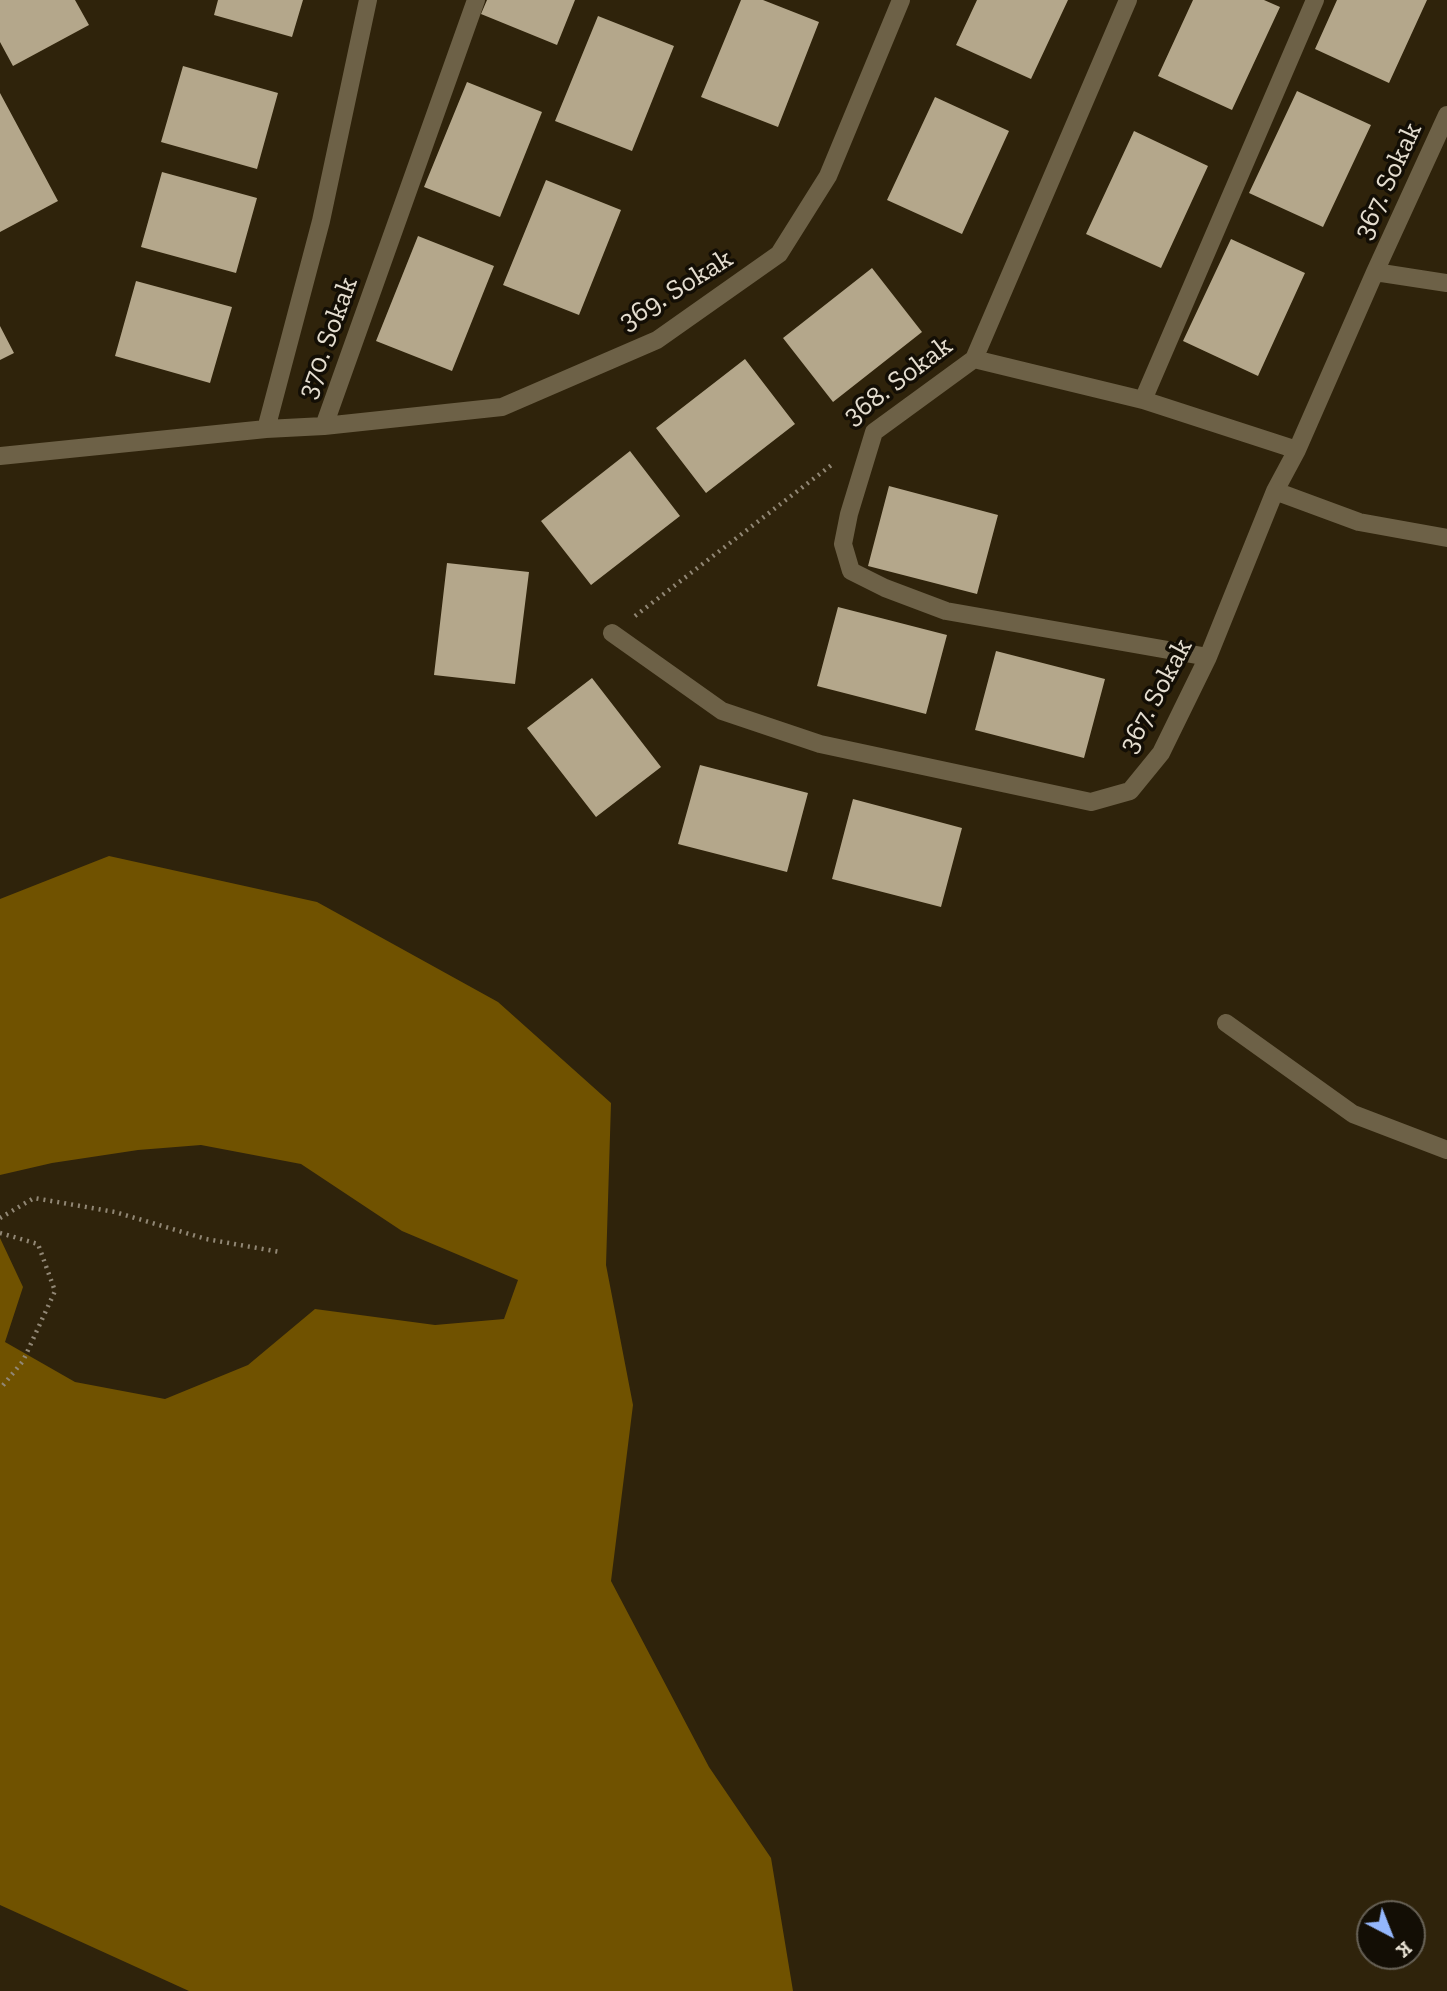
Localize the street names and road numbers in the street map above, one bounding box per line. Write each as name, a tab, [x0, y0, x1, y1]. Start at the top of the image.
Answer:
street label: 367. Sokak	[1346, 117, 1430, 245]
street label: 369. Sokak	[613, 242, 739, 338]
street label: 370. Sokak	[291, 273, 365, 403]
street label: 368. Sokak	[837, 329, 959, 433]
street label: 367. Sokak	[1112, 633, 1200, 759]

